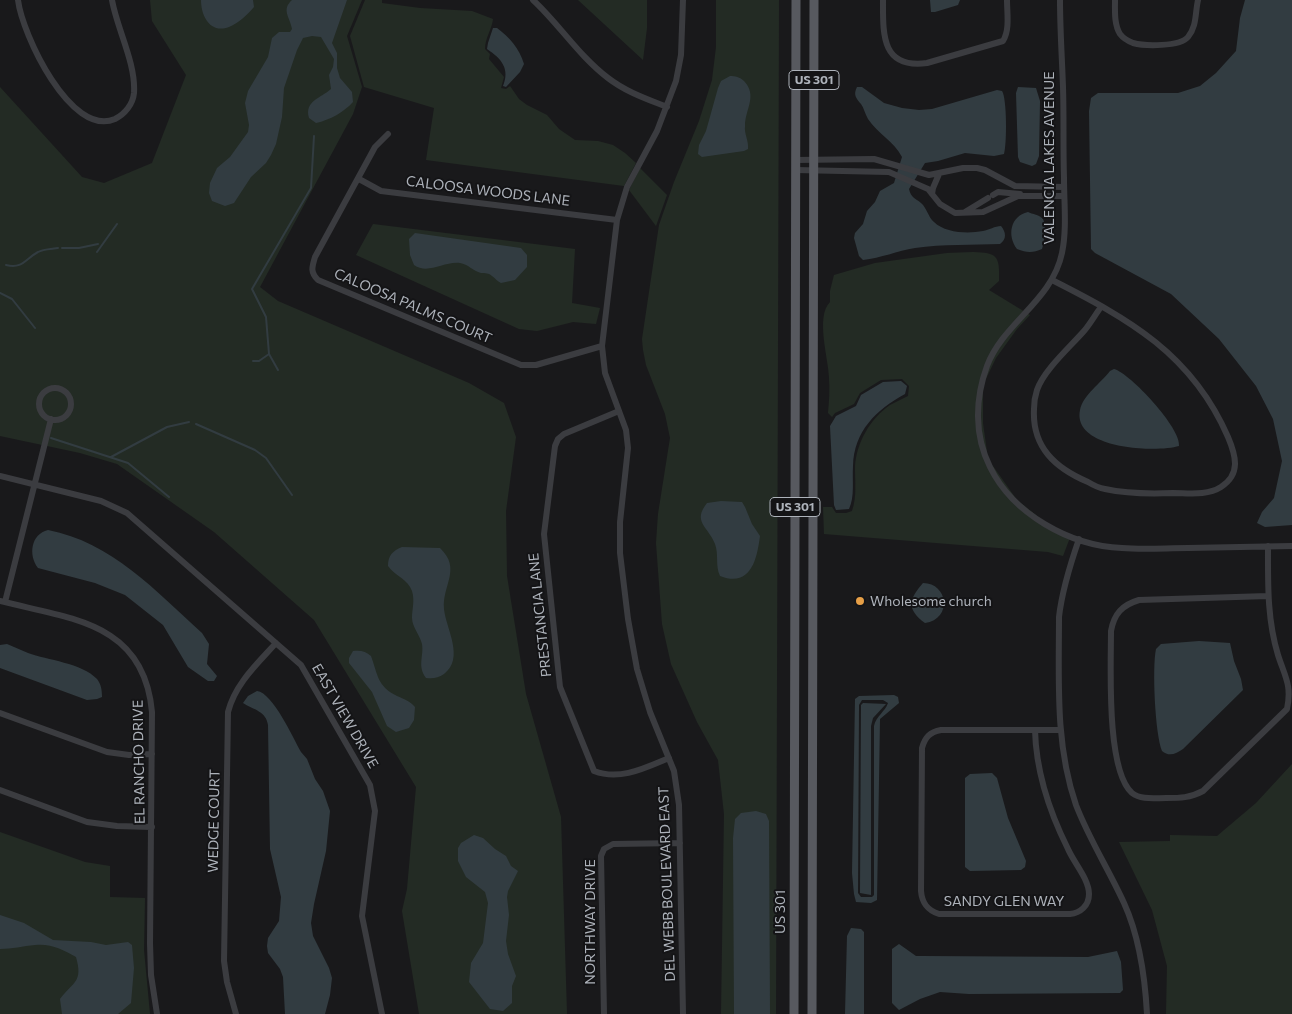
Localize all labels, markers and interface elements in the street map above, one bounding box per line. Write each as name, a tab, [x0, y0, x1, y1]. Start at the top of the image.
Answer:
road number: US 301	[789, 70, 839, 90]
street label: VALENCIA LAKES AVENUE	[1041, 72, 1057, 244]
street label: CALOOSA WOODS LANE	[405, 173, 571, 209]
street label: CALOOSA PALMS COURT	[332, 265, 494, 347]
road number: US 301	[770, 498, 820, 516]
street label: PRESTANCIA LANE	[525, 552, 555, 678]
place label: Wholesome church	[870, 593, 992, 609]
marker: Wholesome church	[854, 595, 866, 607]
street label: EAST VIEW DRIVE	[308, 661, 382, 771]
street label: EL RANCHO DRIVE	[130, 700, 148, 824]
street label: WEDGE COURT	[205, 769, 223, 873]
street label: DEL WEBB BOULEVARD EAST	[655, 786, 679, 982]
street label: NORTHWAY DRIVE	[582, 859, 598, 985]
street label: US 301	[772, 890, 788, 934]
street label: SANDY GLEN WAY	[944, 893, 1064, 909]

